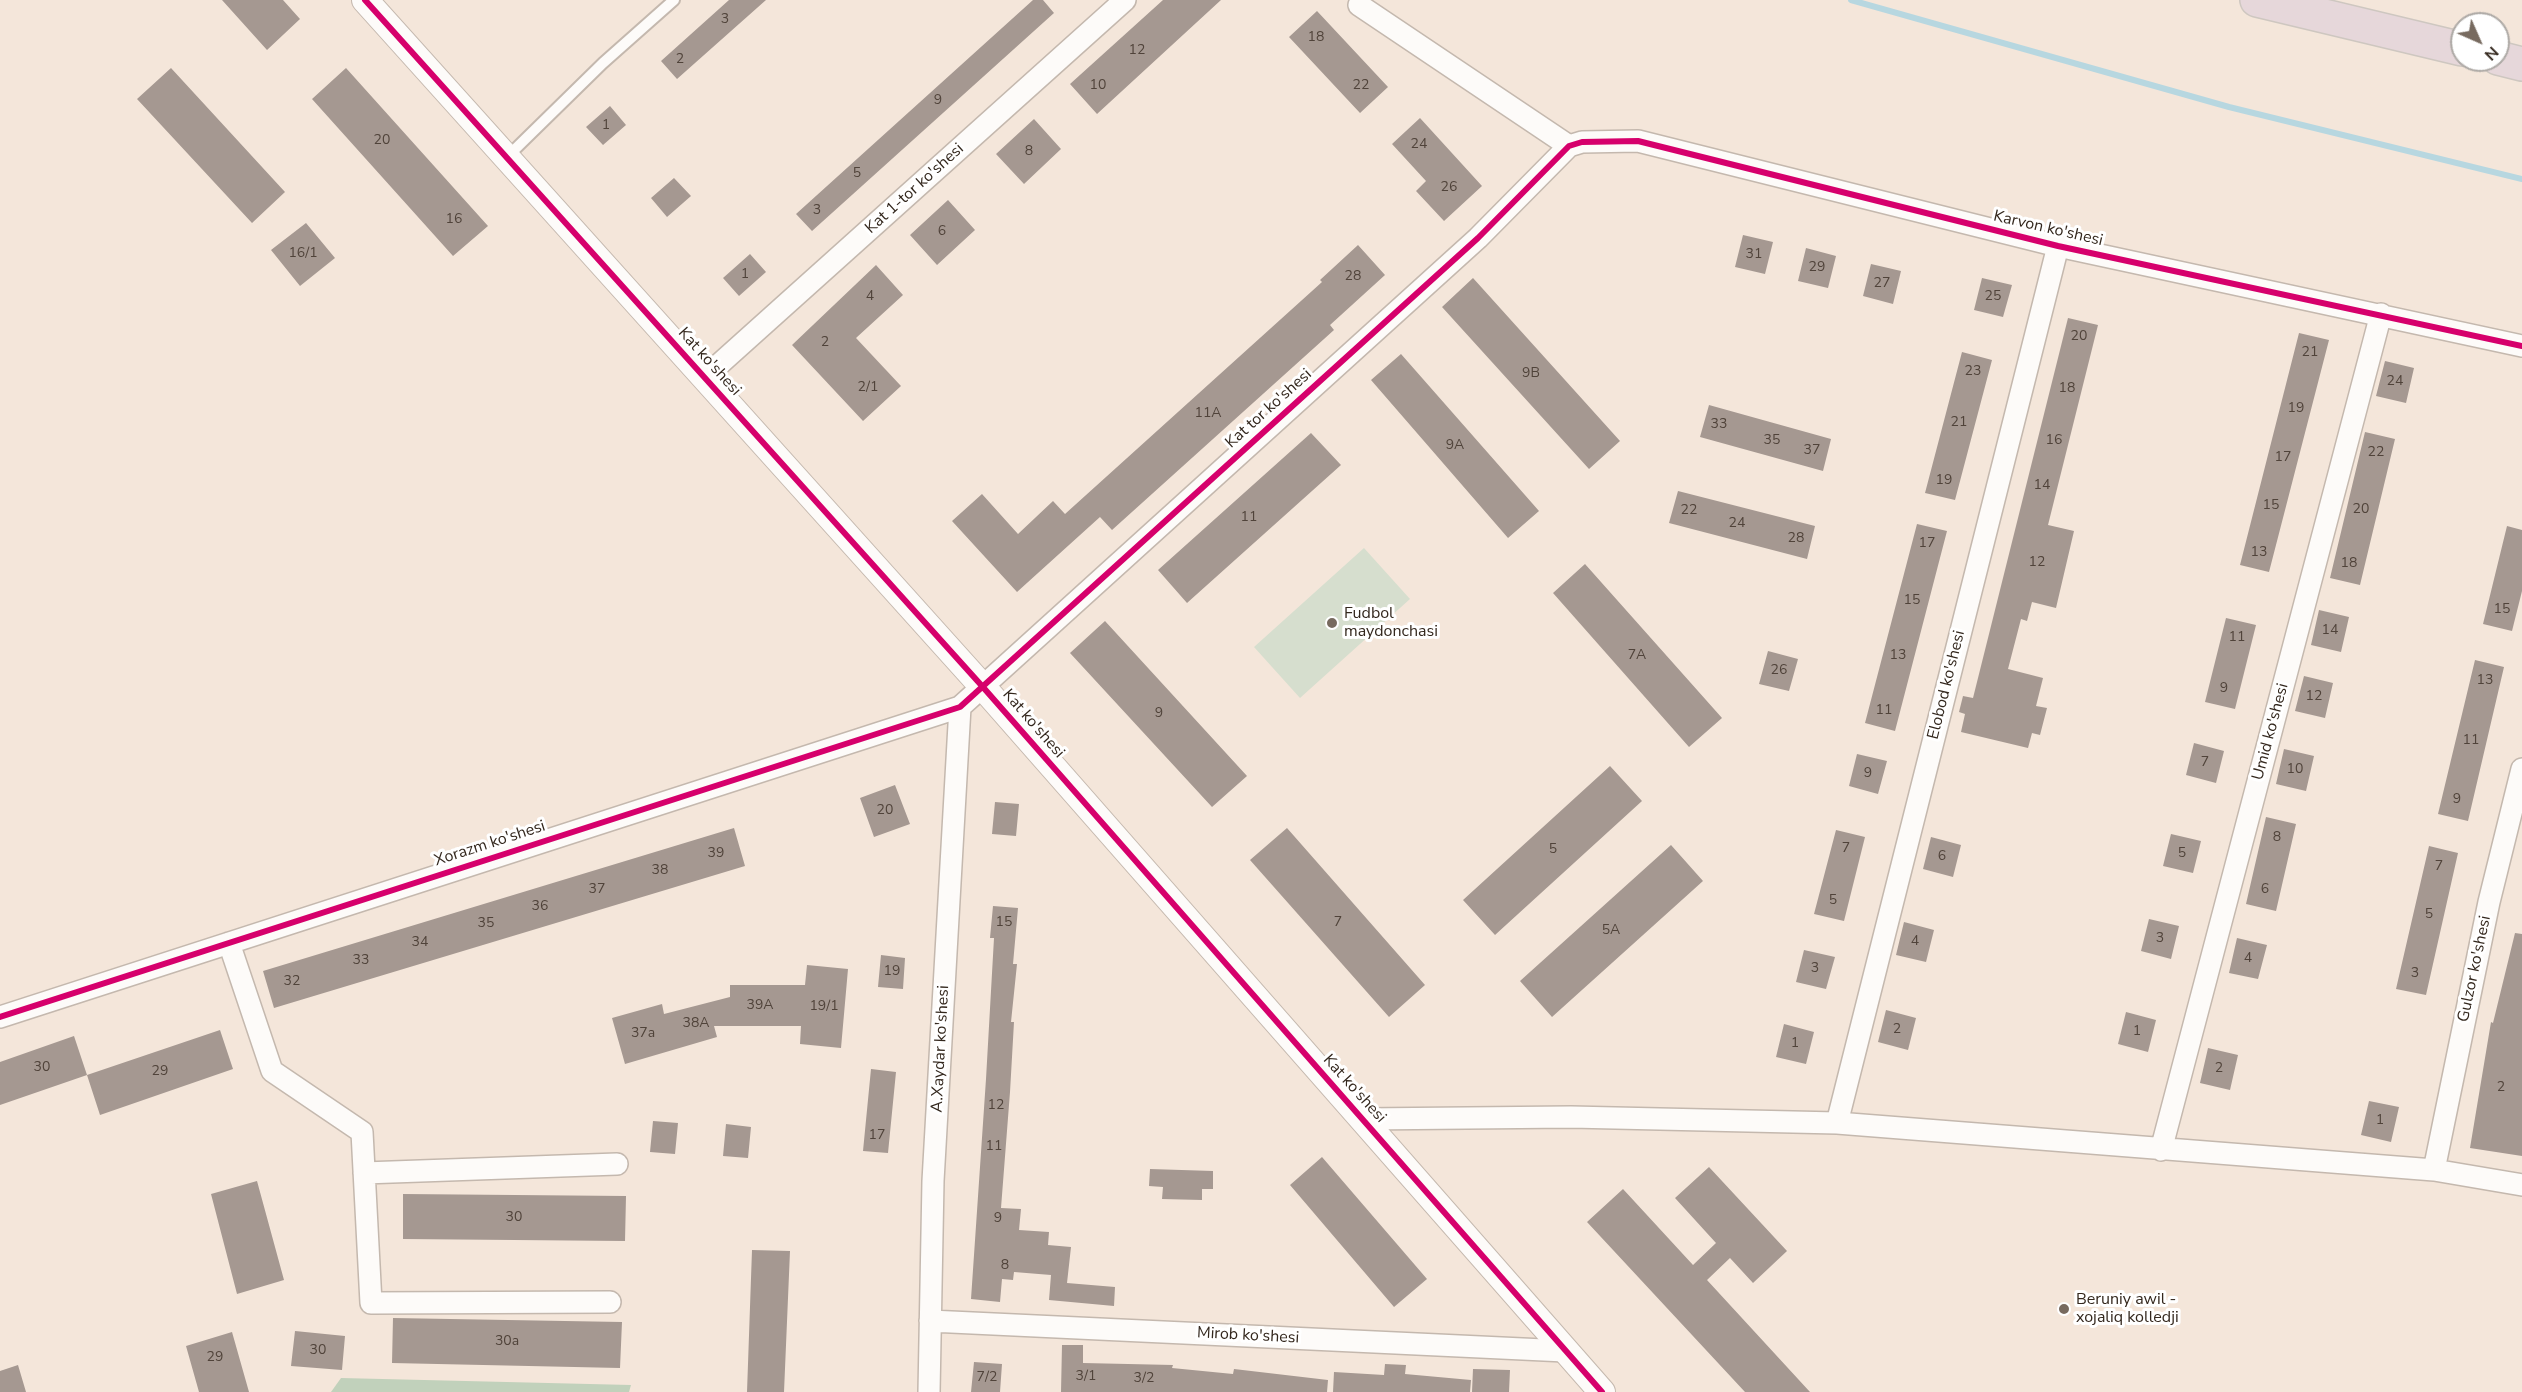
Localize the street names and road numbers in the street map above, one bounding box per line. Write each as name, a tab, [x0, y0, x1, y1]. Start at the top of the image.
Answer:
street label: Kat 1-tor ko'shesi	[862, 140, 968, 238]
street label: Karvon ko'shesi	[1991, 207, 2105, 251]
street label: Kat ko'shesi	[673, 324, 745, 400]
street label: Kat tor ko'shesi	[1222, 365, 1316, 453]
street label: Elobod ko'shesi	[1924, 629, 1970, 741]
street label: Umid ko'shesi	[2249, 681, 2293, 783]
street label: Kat ko'shesi	[998, 686, 1068, 762]
street label: Xorazm ko'shesi	[432, 817, 548, 871]
street label: Gulzor ko'shesi	[2454, 914, 2496, 1024]
street label: A.Xaydar ko'shesi	[928, 985, 954, 1113]
street label: Kat ko'shesi	[1318, 1051, 1390, 1127]
street label: Mirob ko'shesi	[1196, 1324, 1300, 1348]

